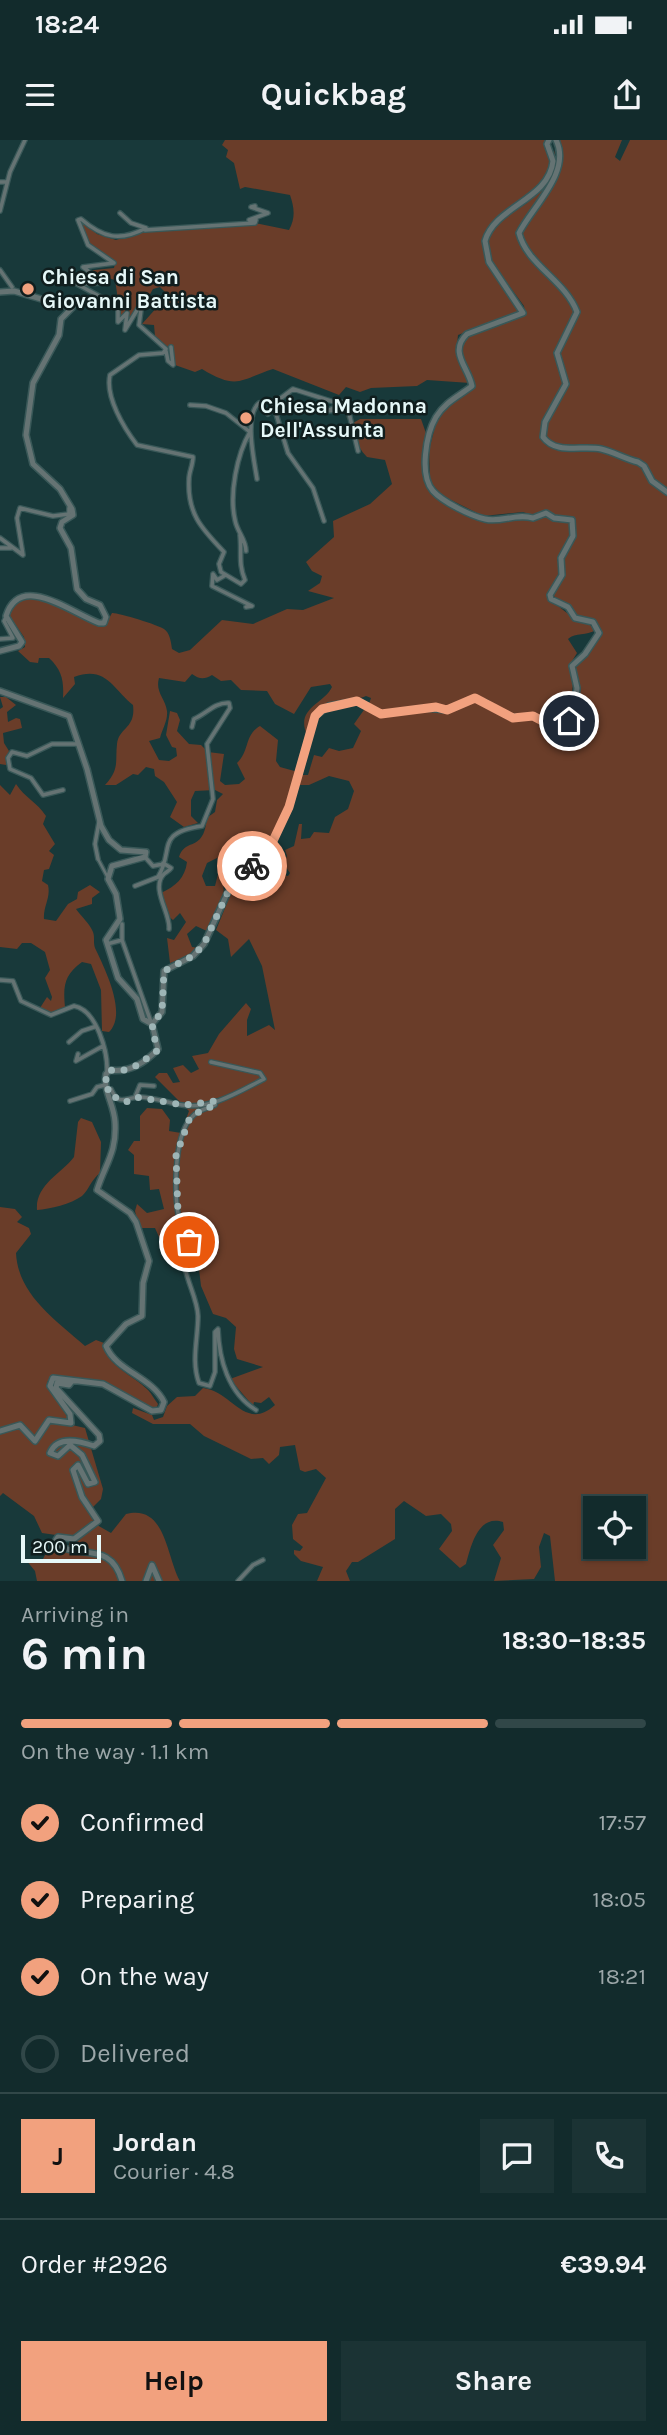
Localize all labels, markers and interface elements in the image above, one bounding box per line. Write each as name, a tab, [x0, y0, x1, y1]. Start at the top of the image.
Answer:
text: 18:24	[35, 9, 99, 40]
icon: menu	[21, 76, 59, 114]
text: Quickbag	[261, 76, 406, 113]
icon: share	[608, 76, 646, 114]
place label: Chiesa di San Giovanni Battista	[42, 265, 218, 313]
marker: Chiesa di San Giovanni Battista	[20, 281, 36, 297]
place label: Chiesa Madonna Dell'Assunta	[260, 394, 427, 442]
marker: Chiesa Madonna Dell'Assunta	[238, 410, 254, 426]
pin	[539, 691, 599, 751]
icon: home	[550, 702, 588, 740]
courier	[217, 831, 287, 901]
icon: bike	[233, 847, 271, 885]
pin	[159, 1212, 219, 1272]
icon: bag	[170, 1223, 208, 1261]
map controls	[583, 1496, 646, 1559]
button: locate	[583, 1496, 646, 1559]
scale bar	[21, 1532, 102, 1564]
text: 200 m	[32, 1536, 88, 1558]
text: Arriving in	[21, 1601, 129, 1628]
text: 18:30–18:35	[502, 1625, 646, 1656]
text: 6 min	[21, 1627, 148, 1681]
text: On the way · 1.1 km	[21, 1738, 209, 1765]
icon: check	[21, 1804, 59, 1842]
text: Confirmed	[80, 1807, 205, 1838]
text: 17:57	[599, 1809, 646, 1836]
icon: check	[21, 1881, 59, 1919]
text: Preparing	[80, 1884, 194, 1915]
text: 18:05	[592, 1886, 646, 1913]
icon: check	[21, 1958, 59, 1996]
text: On the way	[80, 1961, 209, 1992]
text: 18:21	[598, 1963, 646, 1990]
text: Delivered	[80, 2038, 190, 2069]
button: chat	[480, 2119, 554, 2193]
button: phone	[572, 2119, 646, 2193]
text: Jordan	[113, 2127, 197, 2158]
text: J	[52, 2141, 64, 2172]
text: Courier · 4.8	[113, 2158, 235, 2185]
text: Order #2926	[21, 2249, 168, 2280]
text: €39.94	[561, 2249, 646, 2280]
button: Help	[21, 2341, 327, 2421]
button: Share	[341, 2341, 646, 2421]

